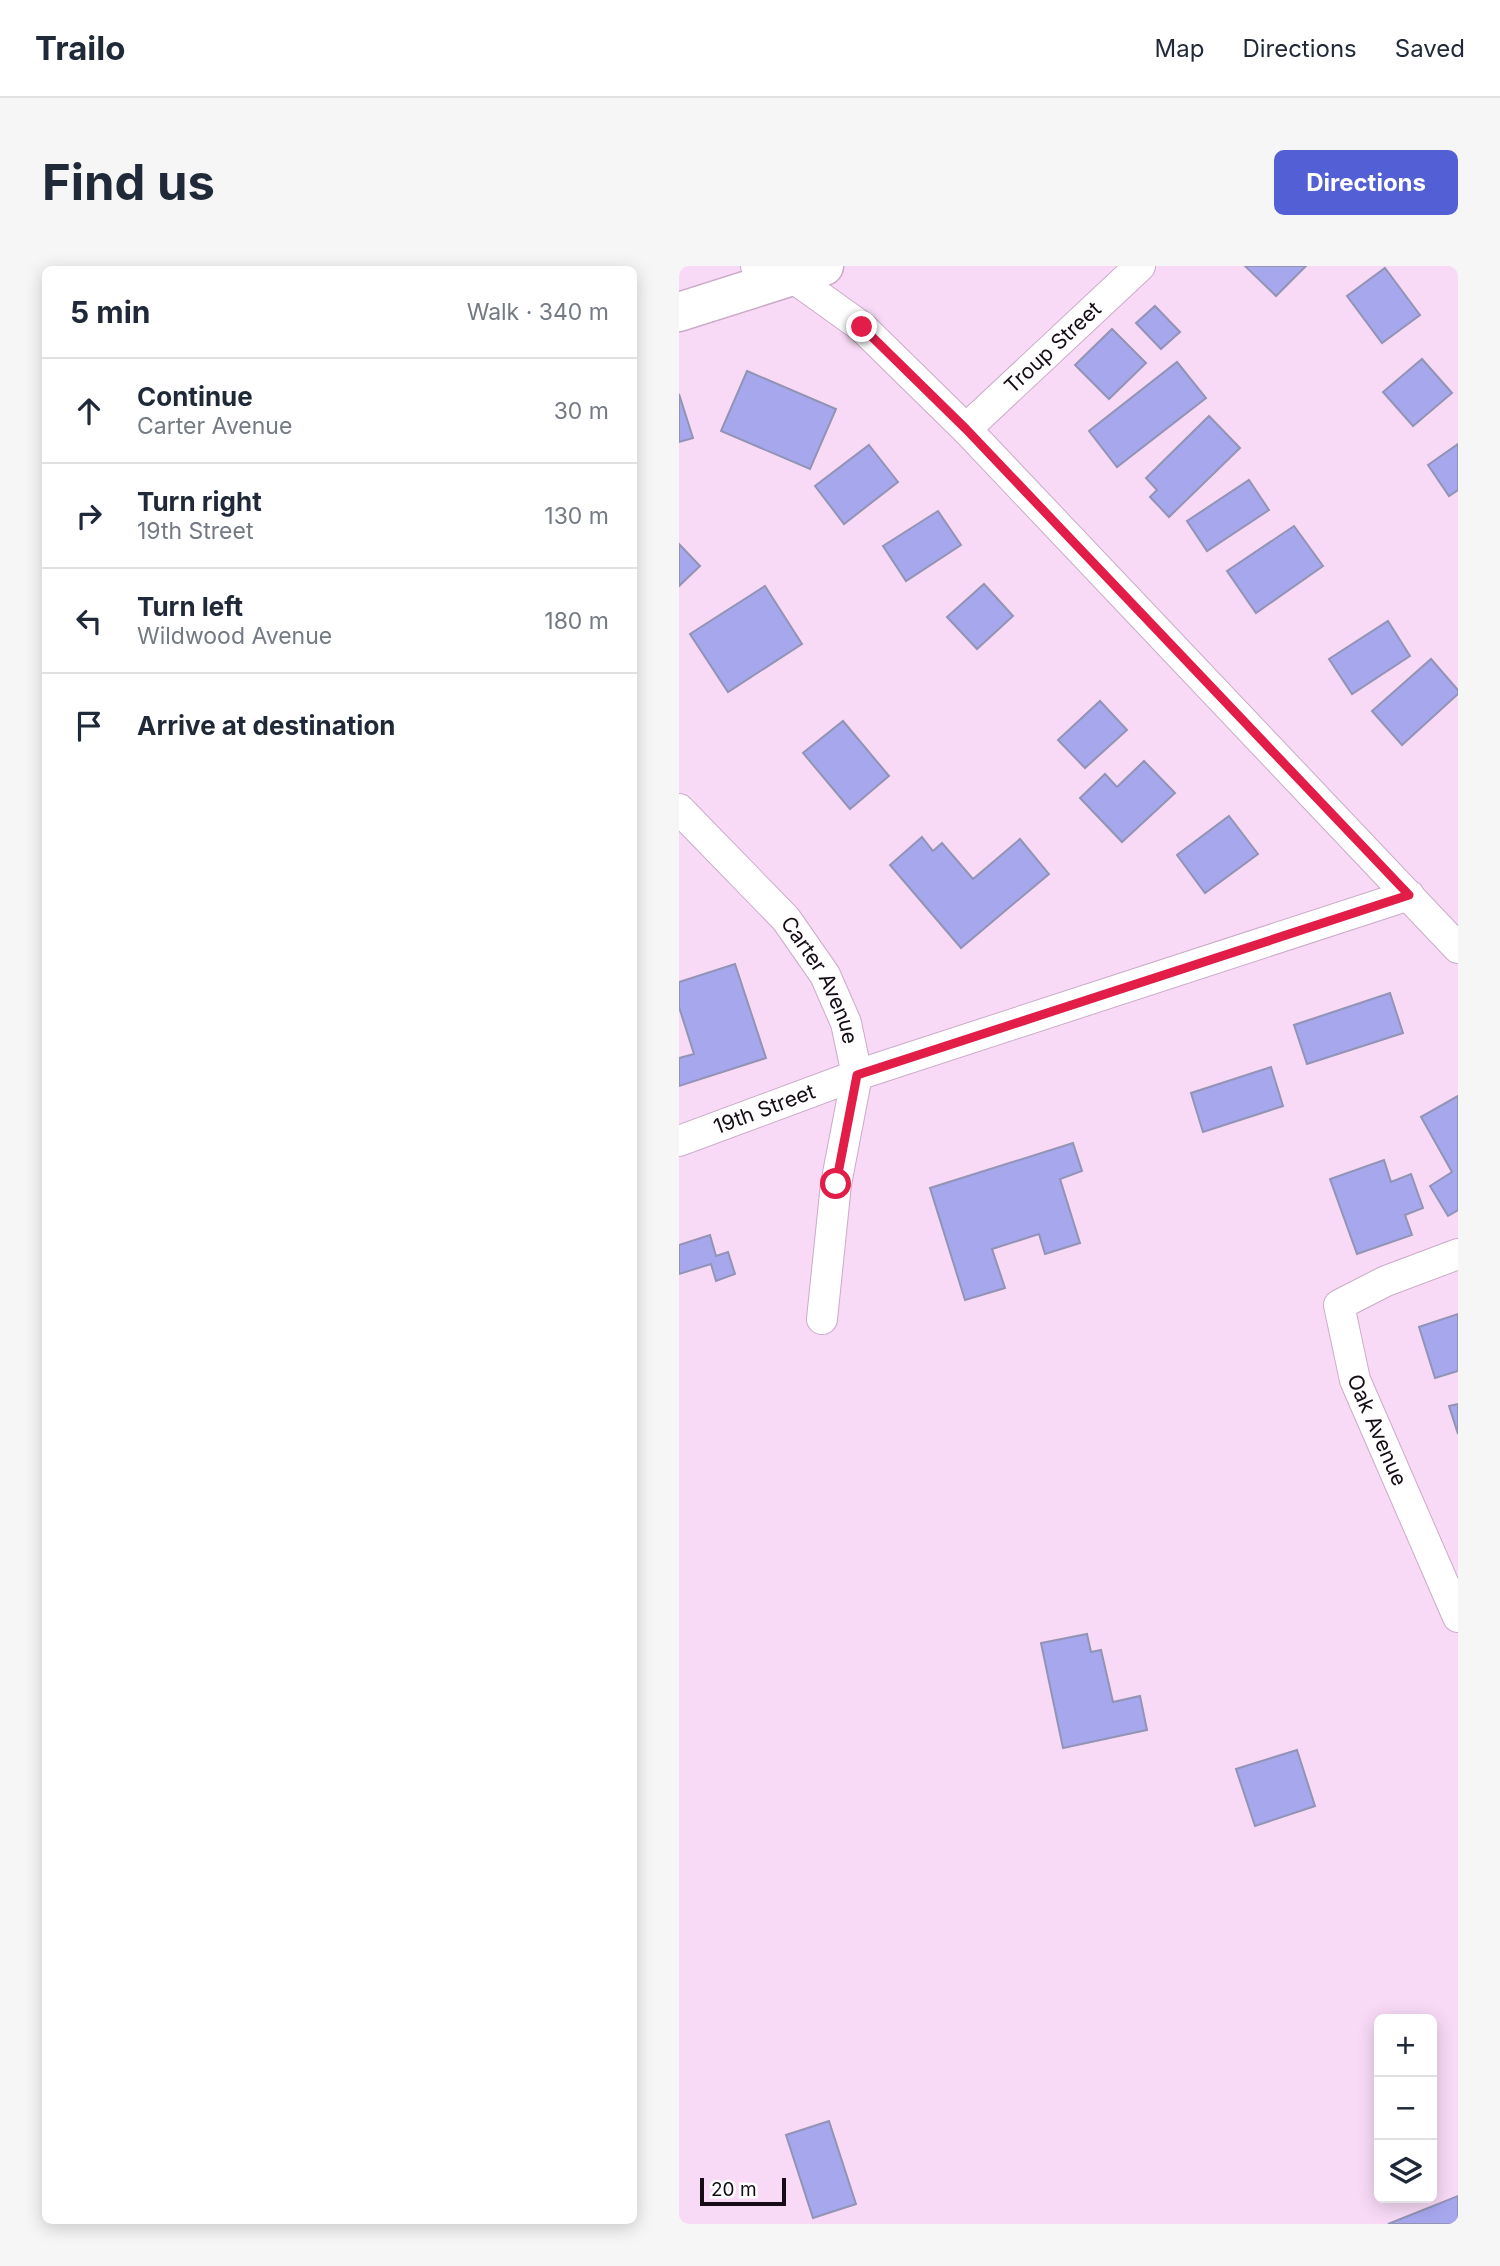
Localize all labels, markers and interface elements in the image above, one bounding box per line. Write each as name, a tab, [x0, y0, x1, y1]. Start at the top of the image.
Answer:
text: Trailo	[35, 28, 125, 68]
text: Map	[1155, 34, 1204, 63]
text: Directions	[1242, 34, 1357, 63]
text: Saved	[1395, 34, 1465, 63]
button: Directions	[1274, 150, 1458, 215]
text: Find us	[42, 153, 215, 212]
text: 5 min	[70, 294, 150, 330]
street label: Troup Street	[999, 296, 1106, 398]
text: Walk · 340 m	[467, 298, 609, 326]
route end	[846, 311, 877, 342]
text: Continue	[137, 381, 253, 412]
icon: ahead	[70, 392, 108, 430]
text: 30 m	[554, 397, 609, 425]
text: Carter Avenue	[137, 412, 292, 440]
text: Turn right	[137, 486, 262, 517]
icon: right	[70, 497, 108, 535]
text: 130 m	[544, 502, 609, 530]
text: 19th Street	[137, 517, 253, 545]
text: Turn left	[137, 591, 243, 622]
icon: left	[70, 602, 108, 640]
text: 180 m	[544, 607, 609, 635]
text: Wildwood Avenue	[137, 622, 332, 650]
icon: arrive	[70, 707, 108, 745]
text: Arrive at destination	[137, 710, 396, 741]
street label: Carter Avenue	[776, 911, 863, 1046]
street label: 19th Street	[710, 1079, 818, 1139]
route start	[820, 1168, 851, 1199]
street label: Oak Avenue	[1342, 1370, 1412, 1490]
map controls	[1374, 2014, 1437, 2203]
button: +	[1374, 2014, 1437, 2077]
button: −	[1374, 2077, 1437, 2140]
button: layers	[1374, 2140, 1437, 2203]
scale bar	[700, 2175, 786, 2207]
text: 20 m	[711, 2178, 757, 2201]

